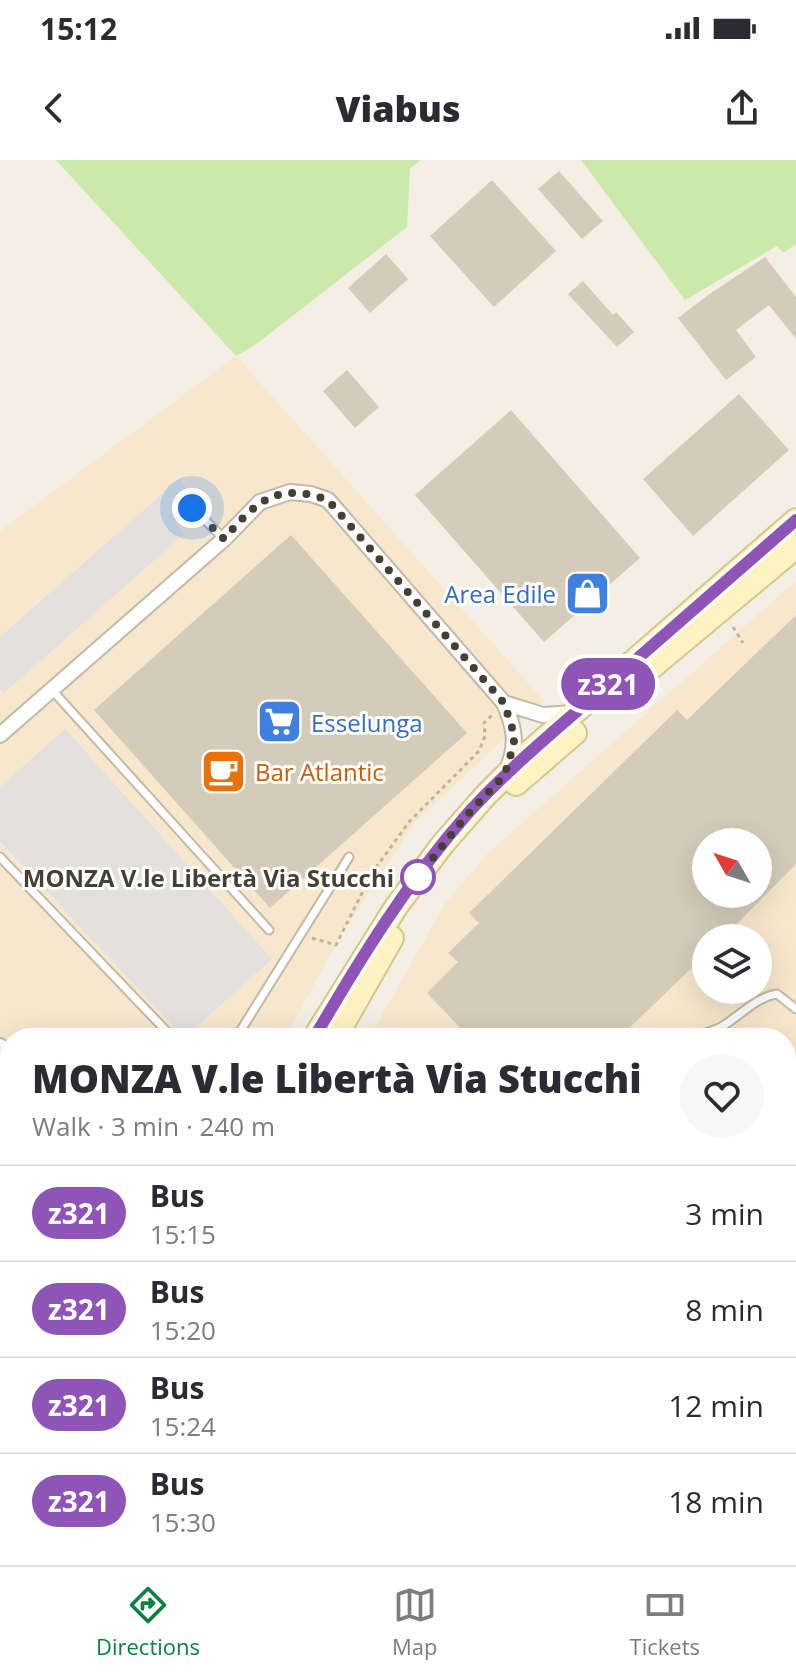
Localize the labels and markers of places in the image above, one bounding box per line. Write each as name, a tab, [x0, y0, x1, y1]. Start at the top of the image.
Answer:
shop icon: Area Edile	[563, 569, 611, 617]
place label: Area Edile	[444, 577, 556, 610]
supermarket icon: Esselunga	[256, 698, 304, 746]
place label: Esselunga	[311, 706, 423, 739]
cafe icon: Bar Atlantic	[200, 747, 248, 795]
place label: Bar Atlantic	[255, 755, 384, 788]
marker: MONZA V.le Libertà Via Stucchi	[401, 860, 435, 894]
place label: MONZA V.le Libertà Via Stucchi	[23, 861, 394, 894]

